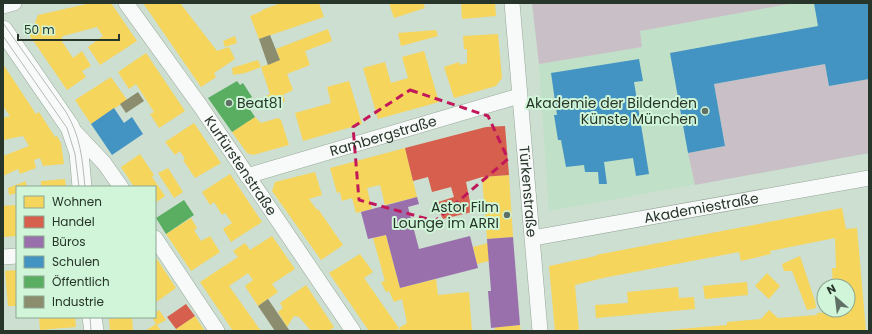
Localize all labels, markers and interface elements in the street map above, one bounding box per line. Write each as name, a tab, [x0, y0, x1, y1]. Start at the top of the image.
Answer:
scale bar	[18, 16, 119, 42]
text: 50 m	[24, 21, 55, 38]
place label: Beat81	[237, 93, 282, 113]
place label: Akademie der Bildenden Künste München	[526, 93, 697, 129]
marker: Beat81	[224, 98, 234, 108]
marker: Akademie der Bildenden Künste München	[700, 106, 710, 116]
street label: Rambergstraße	[327, 111, 439, 161]
street label: Kurfürstenstraße	[200, 112, 282, 220]
street label: Türkenstraße	[514, 145, 542, 238]
legend	[16, 186, 156, 318]
street label: Akademiestraße	[642, 188, 761, 228]
text: Wohnen	[52, 193, 102, 210]
place label: Astor Film Lounge im ARRI	[393, 197, 499, 233]
marker: Astor Film Lounge im ARRI	[502, 210, 512, 220]
text: Handel	[52, 213, 95, 230]
text: Büros	[52, 233, 85, 250]
text: Schulen	[52, 253, 100, 270]
text: Öffentlich	[52, 273, 110, 290]
north arrow	[816, 278, 856, 318]
text: N	[824, 280, 839, 298]
text: Industrie	[52, 293, 104, 310]

